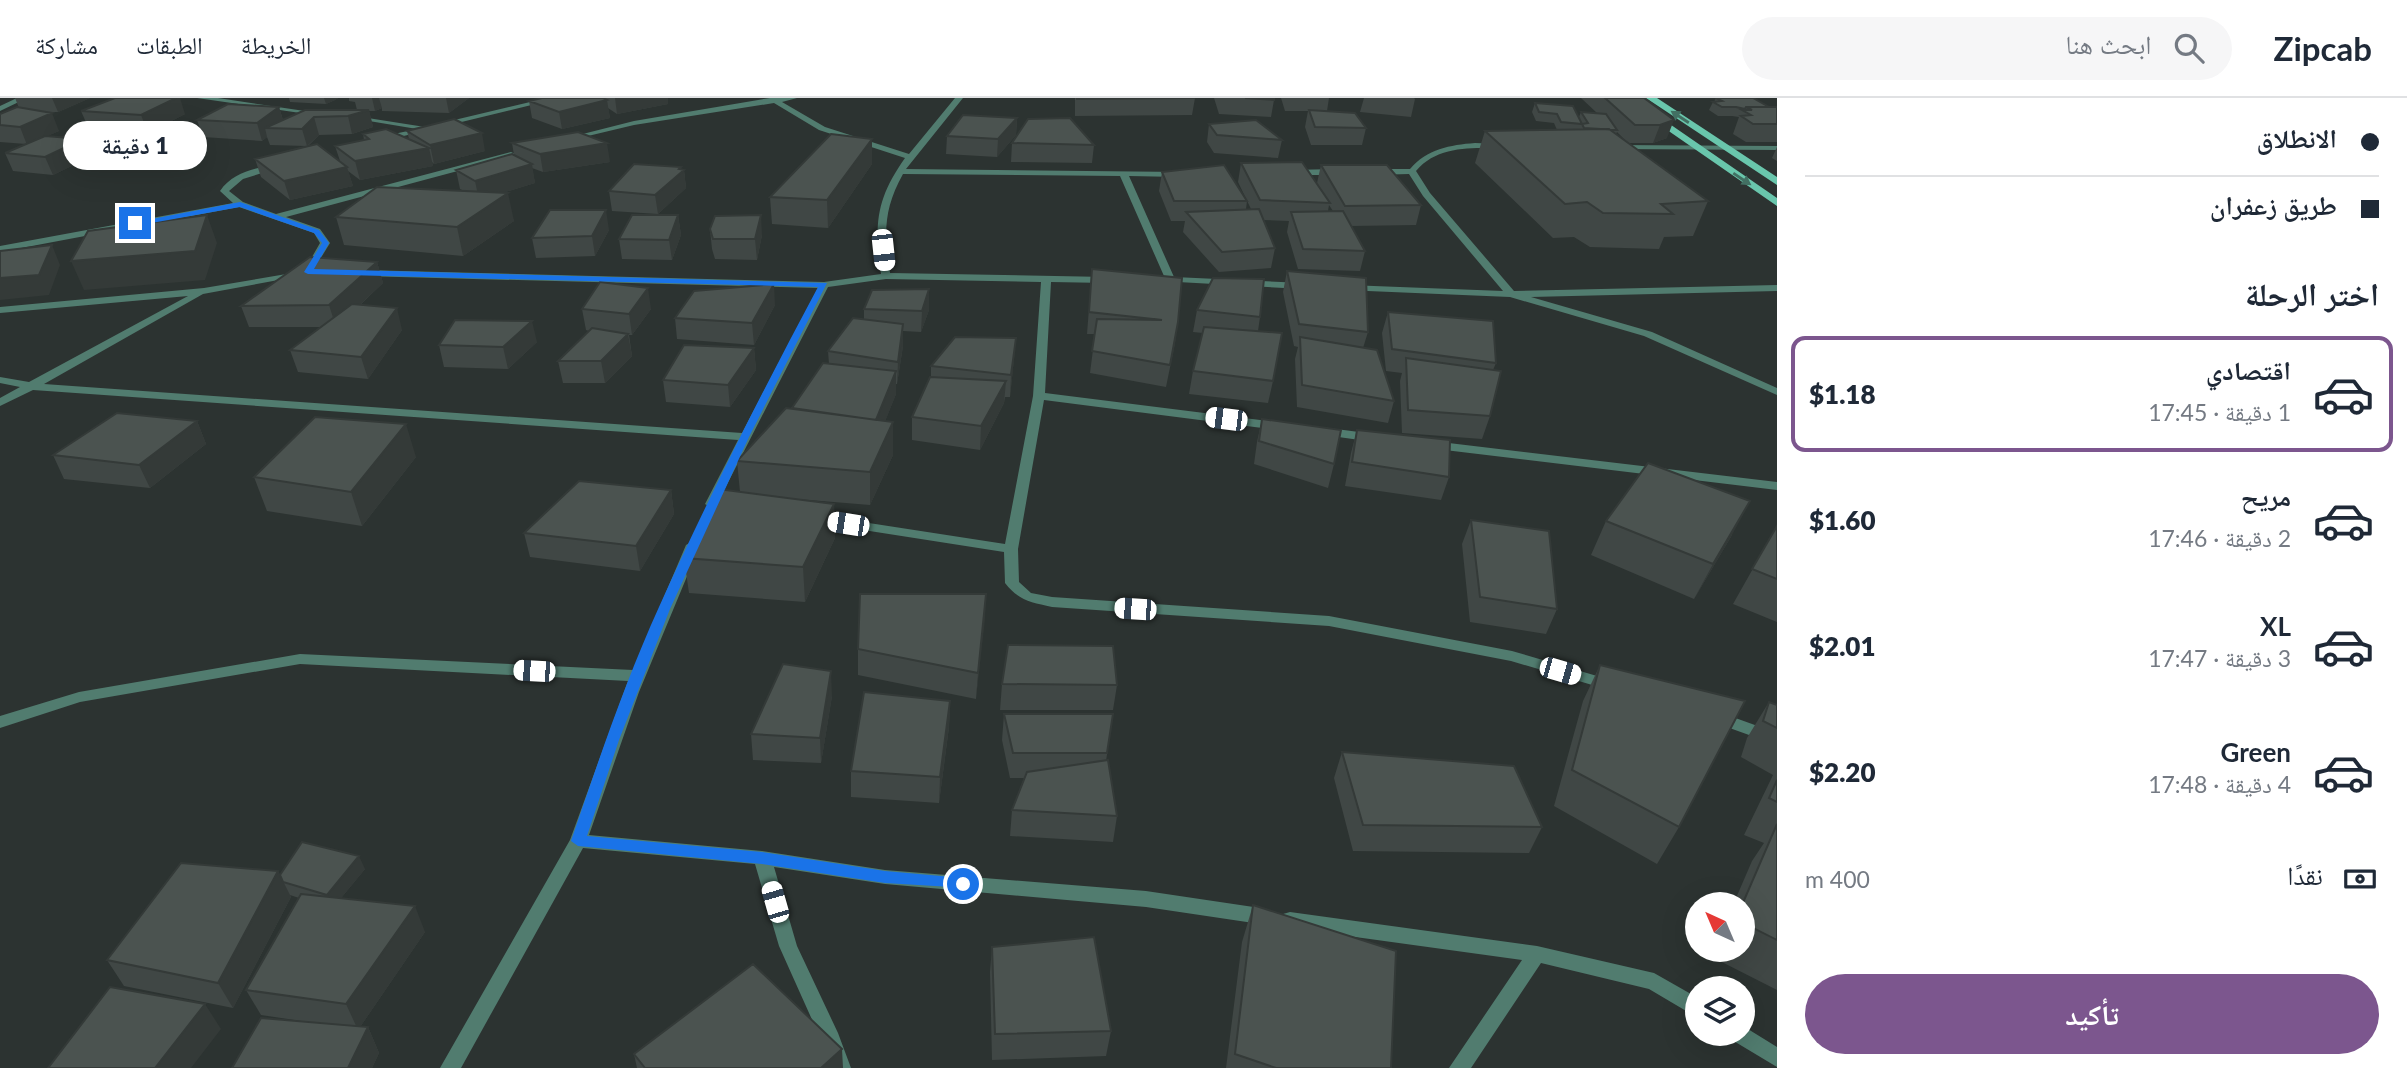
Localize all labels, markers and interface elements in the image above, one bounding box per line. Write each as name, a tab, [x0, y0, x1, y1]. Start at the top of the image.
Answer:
search box	[1742, 17, 2232, 80]
text: ابحث هنا	[2066, 28, 2152, 60]
text: Zipcab	[2274, 28, 2372, 68]
icon: search	[2170, 29, 2208, 67]
text: مشاركة	[35, 30, 98, 59]
text: الطبقات	[136, 30, 203, 59]
text: الخريطة	[241, 30, 311, 59]
one-way arrow	[1670, 110, 1690, 123]
callout: 1 دقيقة	[63, 122, 207, 170]
text: الانطلاق	[2257, 122, 2337, 154]
text: 1 دقيقة	[102, 131, 168, 159]
one-way arrow	[1733, 172, 1751, 186]
text: طريق زعفران	[2210, 189, 2337, 221]
route end	[119, 207, 151, 239]
car	[871, 228, 896, 272]
text: اختر الرحلة	[2245, 274, 2379, 313]
text: اقتصادي	[2206, 354, 2291, 386]
icon: car	[2312, 363, 2375, 426]
text: $1.18	[1809, 378, 1876, 410]
text: 1 دقيقة · 17:45	[2148, 398, 2291, 426]
car	[1204, 406, 1249, 432]
text: مريح	[2241, 480, 2291, 512]
icon: car	[2312, 489, 2375, 552]
text: $1.60	[1809, 504, 1876, 536]
car	[826, 510, 871, 538]
text: 2 دقيقة · 17:46	[2148, 524, 2291, 552]
car	[1114, 597, 1157, 621]
text: XL	[2260, 610, 2291, 642]
icon: car	[2312, 615, 2375, 678]
text: $2.01	[1809, 630, 1876, 662]
text: 3 دقيقة · 17:47	[2148, 644, 2291, 672]
car	[1537, 655, 1584, 687]
car	[513, 659, 556, 683]
text: Green	[2221, 736, 2291, 768]
icon: car	[2312, 741, 2375, 804]
text: $2.20	[1809, 756, 1876, 788]
text: 4 دقيقة · 17:48	[2148, 770, 2291, 798]
text: نقدًا	[2287, 859, 2323, 891]
icon: cash	[2341, 860, 2379, 898]
text: 400 m	[1805, 865, 1870, 893]
route start	[947, 868, 979, 900]
car	[760, 879, 791, 925]
north arrow	[1685, 892, 1755, 962]
map controls	[1685, 892, 1755, 1046]
button: تأكيد	[1805, 974, 2379, 1054]
button: layers	[1685, 976, 1755, 1046]

